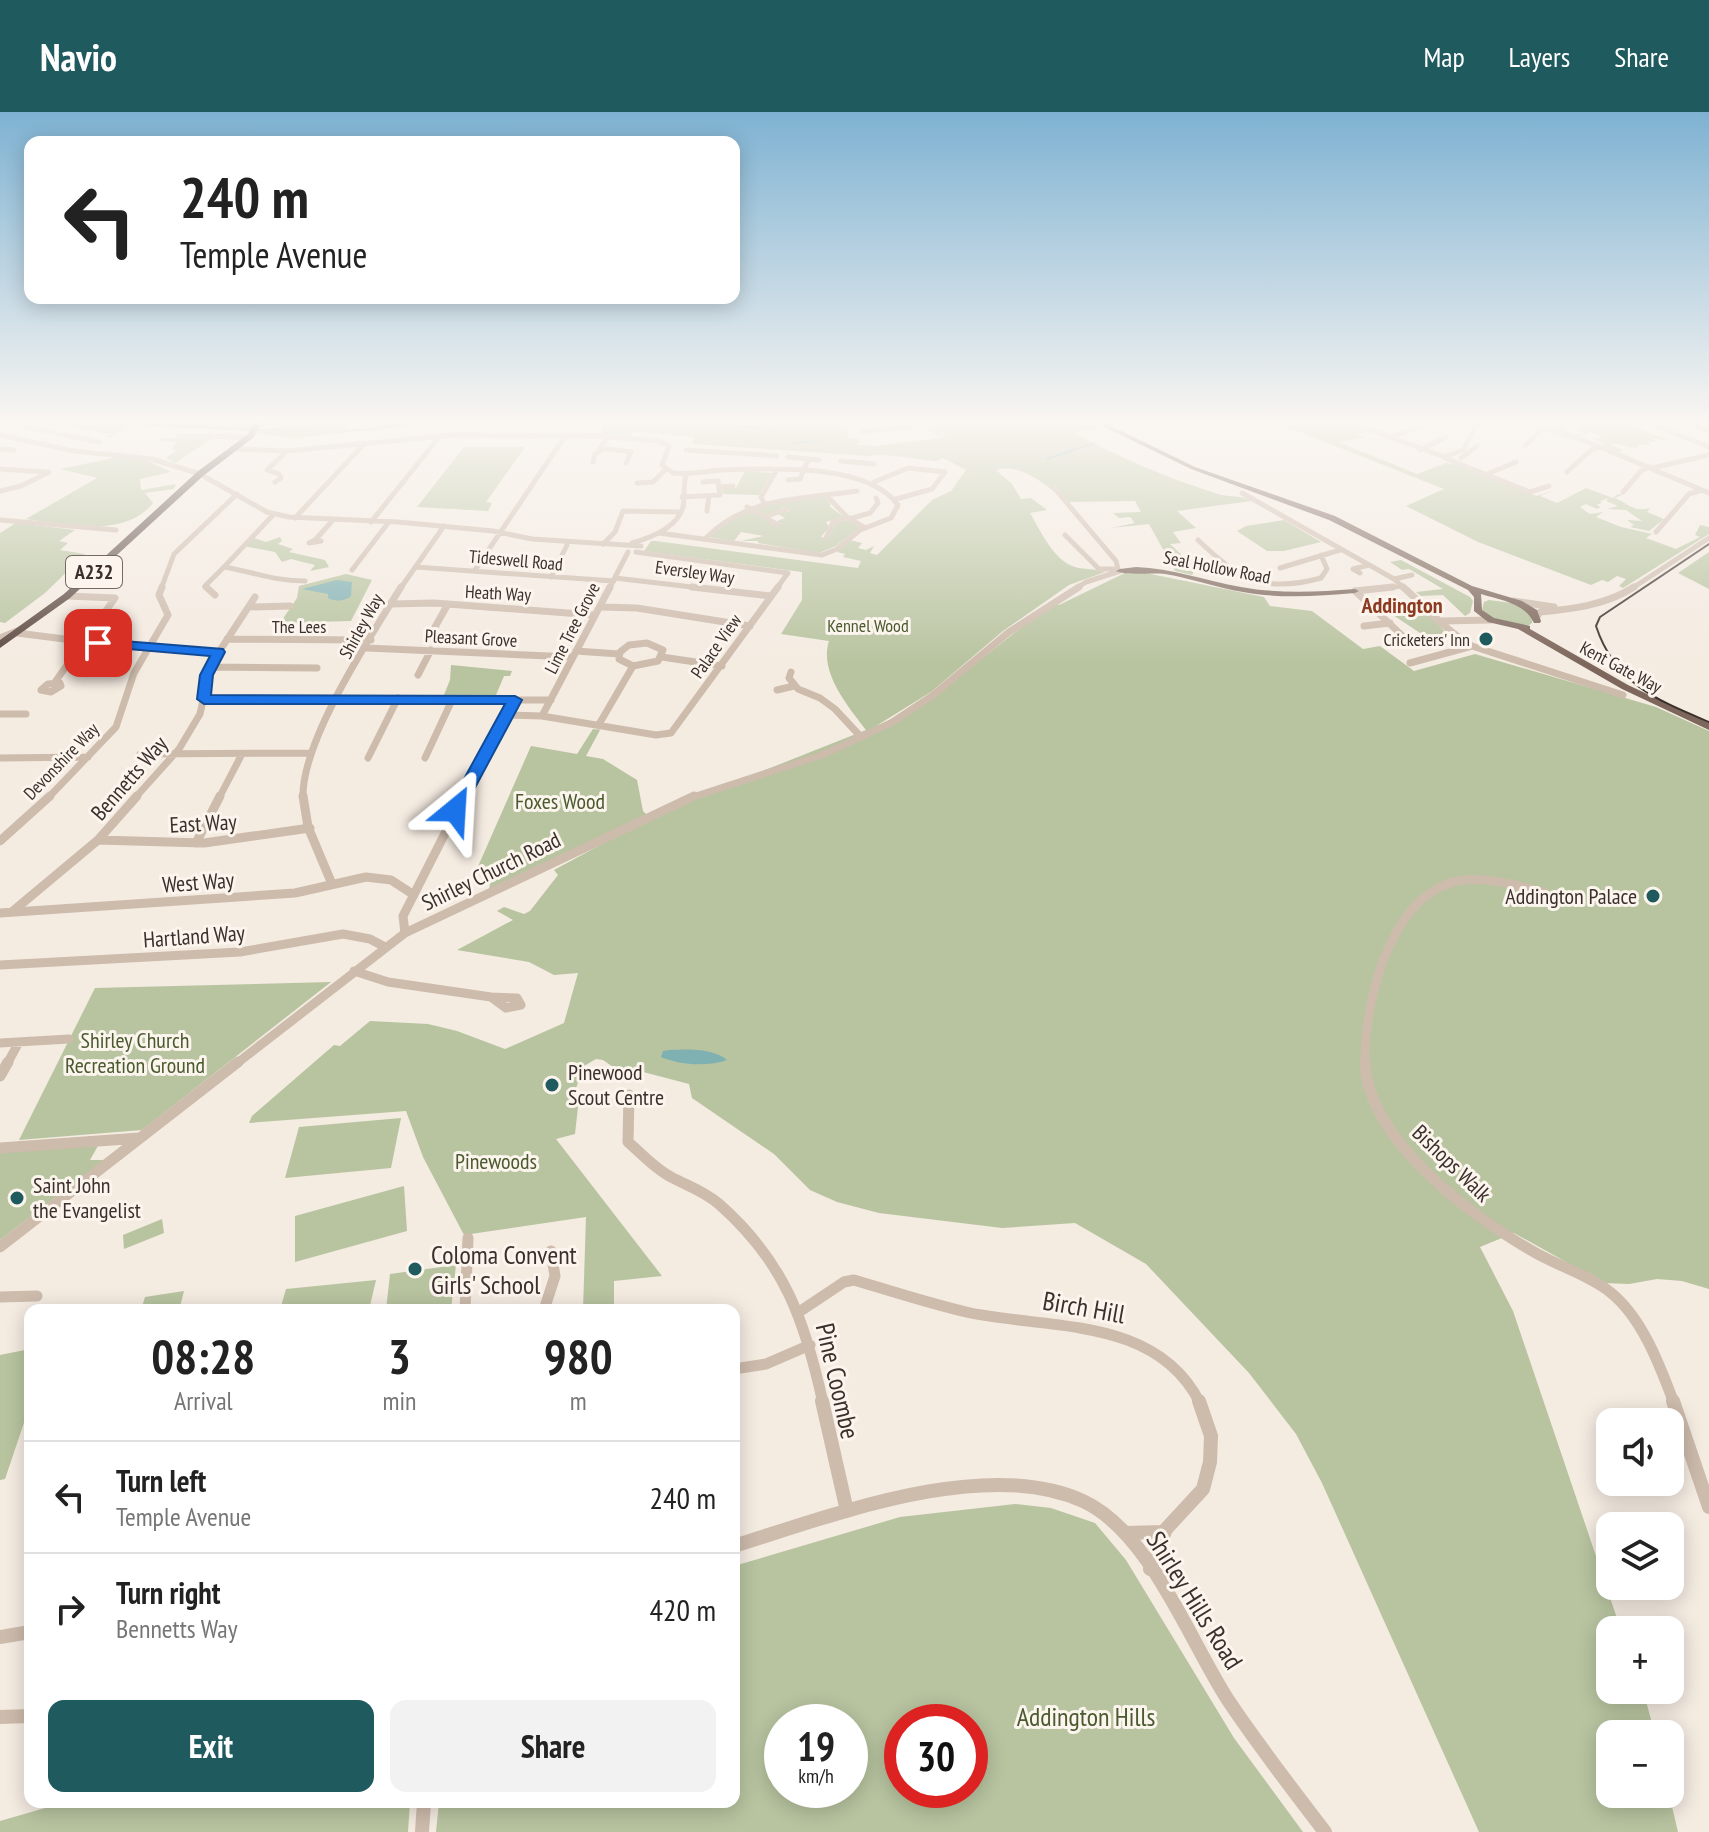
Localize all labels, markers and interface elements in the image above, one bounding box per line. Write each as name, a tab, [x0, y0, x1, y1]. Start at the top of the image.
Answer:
text: Navio	[40, 32, 117, 81]
text: Map	[1423, 38, 1465, 75]
text: Layers	[1509, 38, 1570, 75]
text: Share	[1614, 38, 1669, 75]
text: 240 m	[180, 161, 309, 233]
icon: left	[48, 168, 152, 272]
text: Temple Avenue	[180, 231, 367, 278]
street label: Tideswell Road	[468, 544, 564, 576]
street label: Seal Hollow Road	[1162, 545, 1272, 589]
street label: Eversley Way	[654, 555, 736, 589]
road number: A232	[66, 556, 122, 588]
street label: Lime Tree Grove	[539, 578, 605, 678]
street label: Heath Way	[464, 580, 532, 606]
street label: Shirley Way	[334, 589, 388, 663]
district label: Addington	[1360, 591, 1443, 619]
pin	[64, 609, 132, 677]
street label: Palace View	[686, 609, 747, 683]
park label: Kennel Wood	[827, 614, 909, 637]
street label: The Lees	[272, 615, 326, 638]
icon: arrive	[76, 621, 120, 665]
street label: Pleasant Grove	[424, 624, 518, 652]
place label: Cricketers' Inn	[1383, 628, 1470, 651]
marker: Cricketers' Inn	[1477, 630, 1495, 648]
street label: Kent Gate Way	[1576, 636, 1666, 698]
street label: Devonshire Way	[19, 717, 104, 804]
street label: Bennetts Way	[85, 729, 174, 826]
position arrow	[413, 768, 497, 852]
park label: Foxes Wood	[515, 787, 605, 815]
street label: East Way	[169, 807, 238, 839]
street label: Shirley Church Road	[417, 825, 565, 917]
street label: West Way	[161, 865, 236, 898]
place label: Addington Palace	[1505, 882, 1637, 910]
marker: Addington Palace	[1644, 887, 1662, 905]
street label: Hartland Way	[142, 918, 246, 954]
park label: Shirley Church Recreation Ground	[65, 1026, 205, 1079]
place label: Pinewood Scout Centre	[568, 1058, 664, 1111]
marker: Pinewood Scout Centre	[543, 1076, 561, 1094]
street label: Bishops Walk	[1406, 1118, 1498, 1208]
park label: Pinewoods	[455, 1147, 537, 1175]
place label: Saint John the Evangelist	[33, 1171, 141, 1224]
marker: Saint John the Evangelist	[8, 1189, 26, 1207]
place label: Coloma Convent Girls' School	[431, 1238, 577, 1301]
marker: Coloma Convent Girls' School	[406, 1260, 424, 1278]
street label: Birch Hill	[1040, 1284, 1128, 1330]
street label: Pine Coombe	[809, 1320, 867, 1442]
text: 08:28	[151, 1325, 255, 1387]
text: 3	[388, 1325, 411, 1387]
text: 980	[544, 1325, 613, 1387]
text: Arrival	[174, 1384, 233, 1417]
text: min	[382, 1384, 416, 1417]
text: m	[570, 1384, 587, 1417]
map controls	[1596, 1408, 1684, 1808]
button: sound	[1596, 1408, 1684, 1496]
text: Turn left	[116, 1461, 206, 1500]
icon: left	[48, 1475, 92, 1519]
text: 240 m	[650, 1478, 716, 1517]
text: Temple Avenue	[116, 1500, 251, 1533]
button: layers	[1596, 1512, 1684, 1600]
street label: Shirley Hills Road	[1140, 1525, 1250, 1675]
text: Turn right	[116, 1573, 220, 1612]
icon: right	[48, 1587, 92, 1631]
text: 420 m	[650, 1590, 716, 1629]
text: Bennetts Way	[116, 1612, 238, 1645]
button: +	[1596, 1616, 1684, 1704]
button: Exit	[48, 1700, 374, 1792]
button: Share	[390, 1700, 716, 1792]
park label: Addington Hills	[1017, 1700, 1155, 1733]
speed limit sign: 30	[884, 1704, 988, 1808]
text: 19	[797, 1720, 835, 1772]
button: −	[1596, 1720, 1684, 1808]
text: km/h	[798, 1763, 834, 1789]

